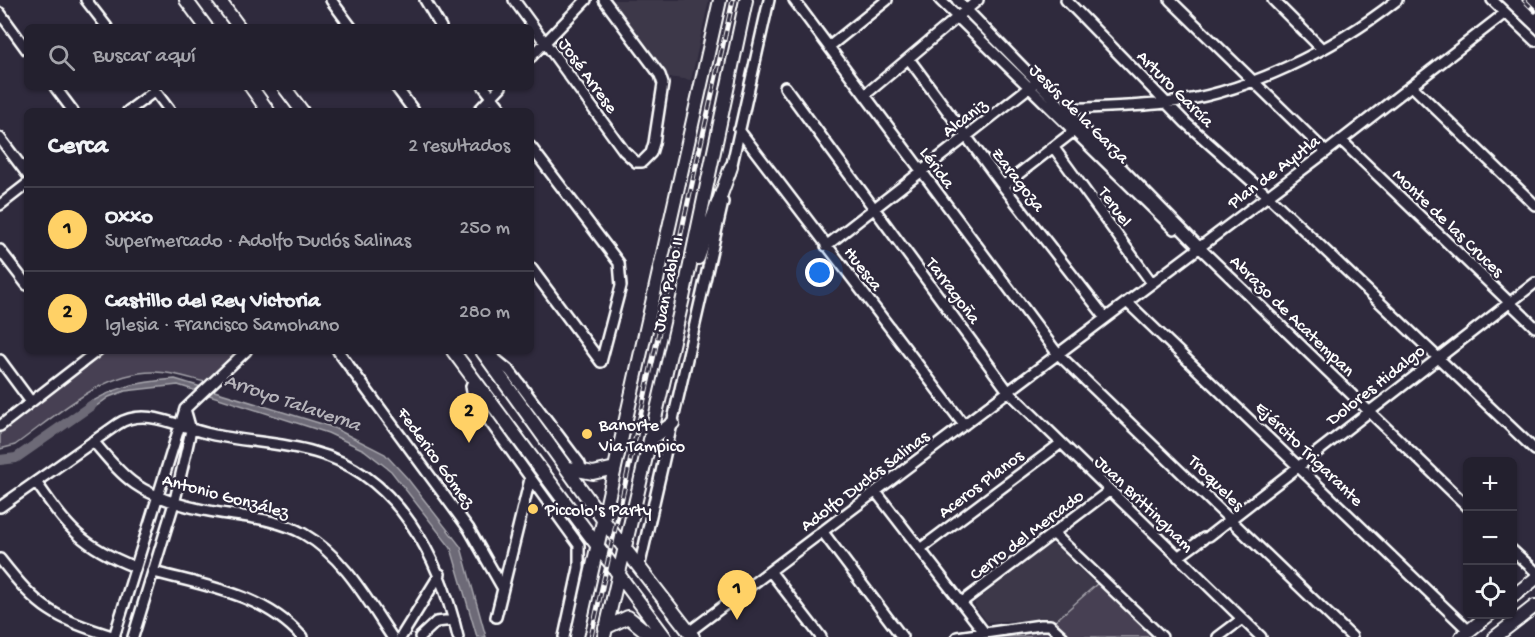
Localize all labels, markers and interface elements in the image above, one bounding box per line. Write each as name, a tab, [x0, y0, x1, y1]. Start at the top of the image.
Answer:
search box	[24, 24, 534, 90]
street label: José Arrese	[553, 35, 622, 119]
icon: search	[45, 41, 78, 74]
text: Buscar aquí	[93, 44, 196, 70]
street label: Arturo García	[1131, 47, 1218, 133]
street label: Jesús de la Garza	[1024, 60, 1133, 170]
street label: Alcaniz	[939, 95, 993, 143]
street label: Plan de Ayutla	[1223, 131, 1326, 215]
text: Cerca	[48, 132, 108, 163]
text: 2 resultados	[408, 136, 510, 159]
street label: Lérida	[914, 143, 959, 194]
street label: Zaragoza	[986, 144, 1049, 218]
street label: Monte de las Cruces	[1387, 165, 1508, 283]
street label: Teruel	[1092, 183, 1136, 232]
text: Oxxo	[105, 205, 153, 231]
text: 1	[63, 218, 72, 241]
text: 250 m	[459, 218, 510, 241]
text: Supermercado · Adolfo Duclós Salinas	[105, 231, 411, 254]
street label: Juan Pablo II	[649, 235, 690, 334]
street label: Huesca	[838, 243, 887, 297]
street label: Abrazo de Acatempan	[1224, 252, 1358, 382]
street label: Tarragoña	[920, 253, 984, 330]
your location	[805, 258, 834, 287]
text: Castillo del Rey Victoria	[105, 289, 320, 315]
text: 2	[63, 302, 72, 325]
text: 280 m	[459, 302, 510, 325]
text: Iglesia · Francisco Samohano	[105, 315, 340, 338]
street label: Dolores Hidalgo	[1322, 341, 1430, 432]
water label: Arroyo Talaverna	[221, 370, 365, 439]
pin: 2	[450, 394, 488, 443]
street label: Ejército Trigarante	[1250, 398, 1367, 512]
street label: Federico Gómez	[391, 403, 479, 514]
place label: Banorte Via Tampico	[598, 416, 685, 458]
street label: Adolfo Duclós Salinas	[797, 426, 935, 537]
marker: Banorte Via Tampico	[580, 427, 594, 441]
street label: Aceros Planos	[935, 445, 1029, 524]
street label: Troqueles	[1182, 451, 1249, 517]
street label: Juan Brittingham	[1089, 452, 1198, 558]
map controls	[1463, 457, 1517, 619]
button: +	[1463, 457, 1517, 511]
street label: Antonio González	[160, 470, 292, 525]
street label: Cerro del Mercado	[966, 486, 1089, 586]
place label: Piccolo's Party	[544, 501, 652, 522]
marker: Piccolo's Party	[526, 502, 540, 516]
button: −	[1463, 511, 1517, 565]
button: locate	[1463, 565, 1517, 619]
pin: 1	[718, 570, 756, 620]

